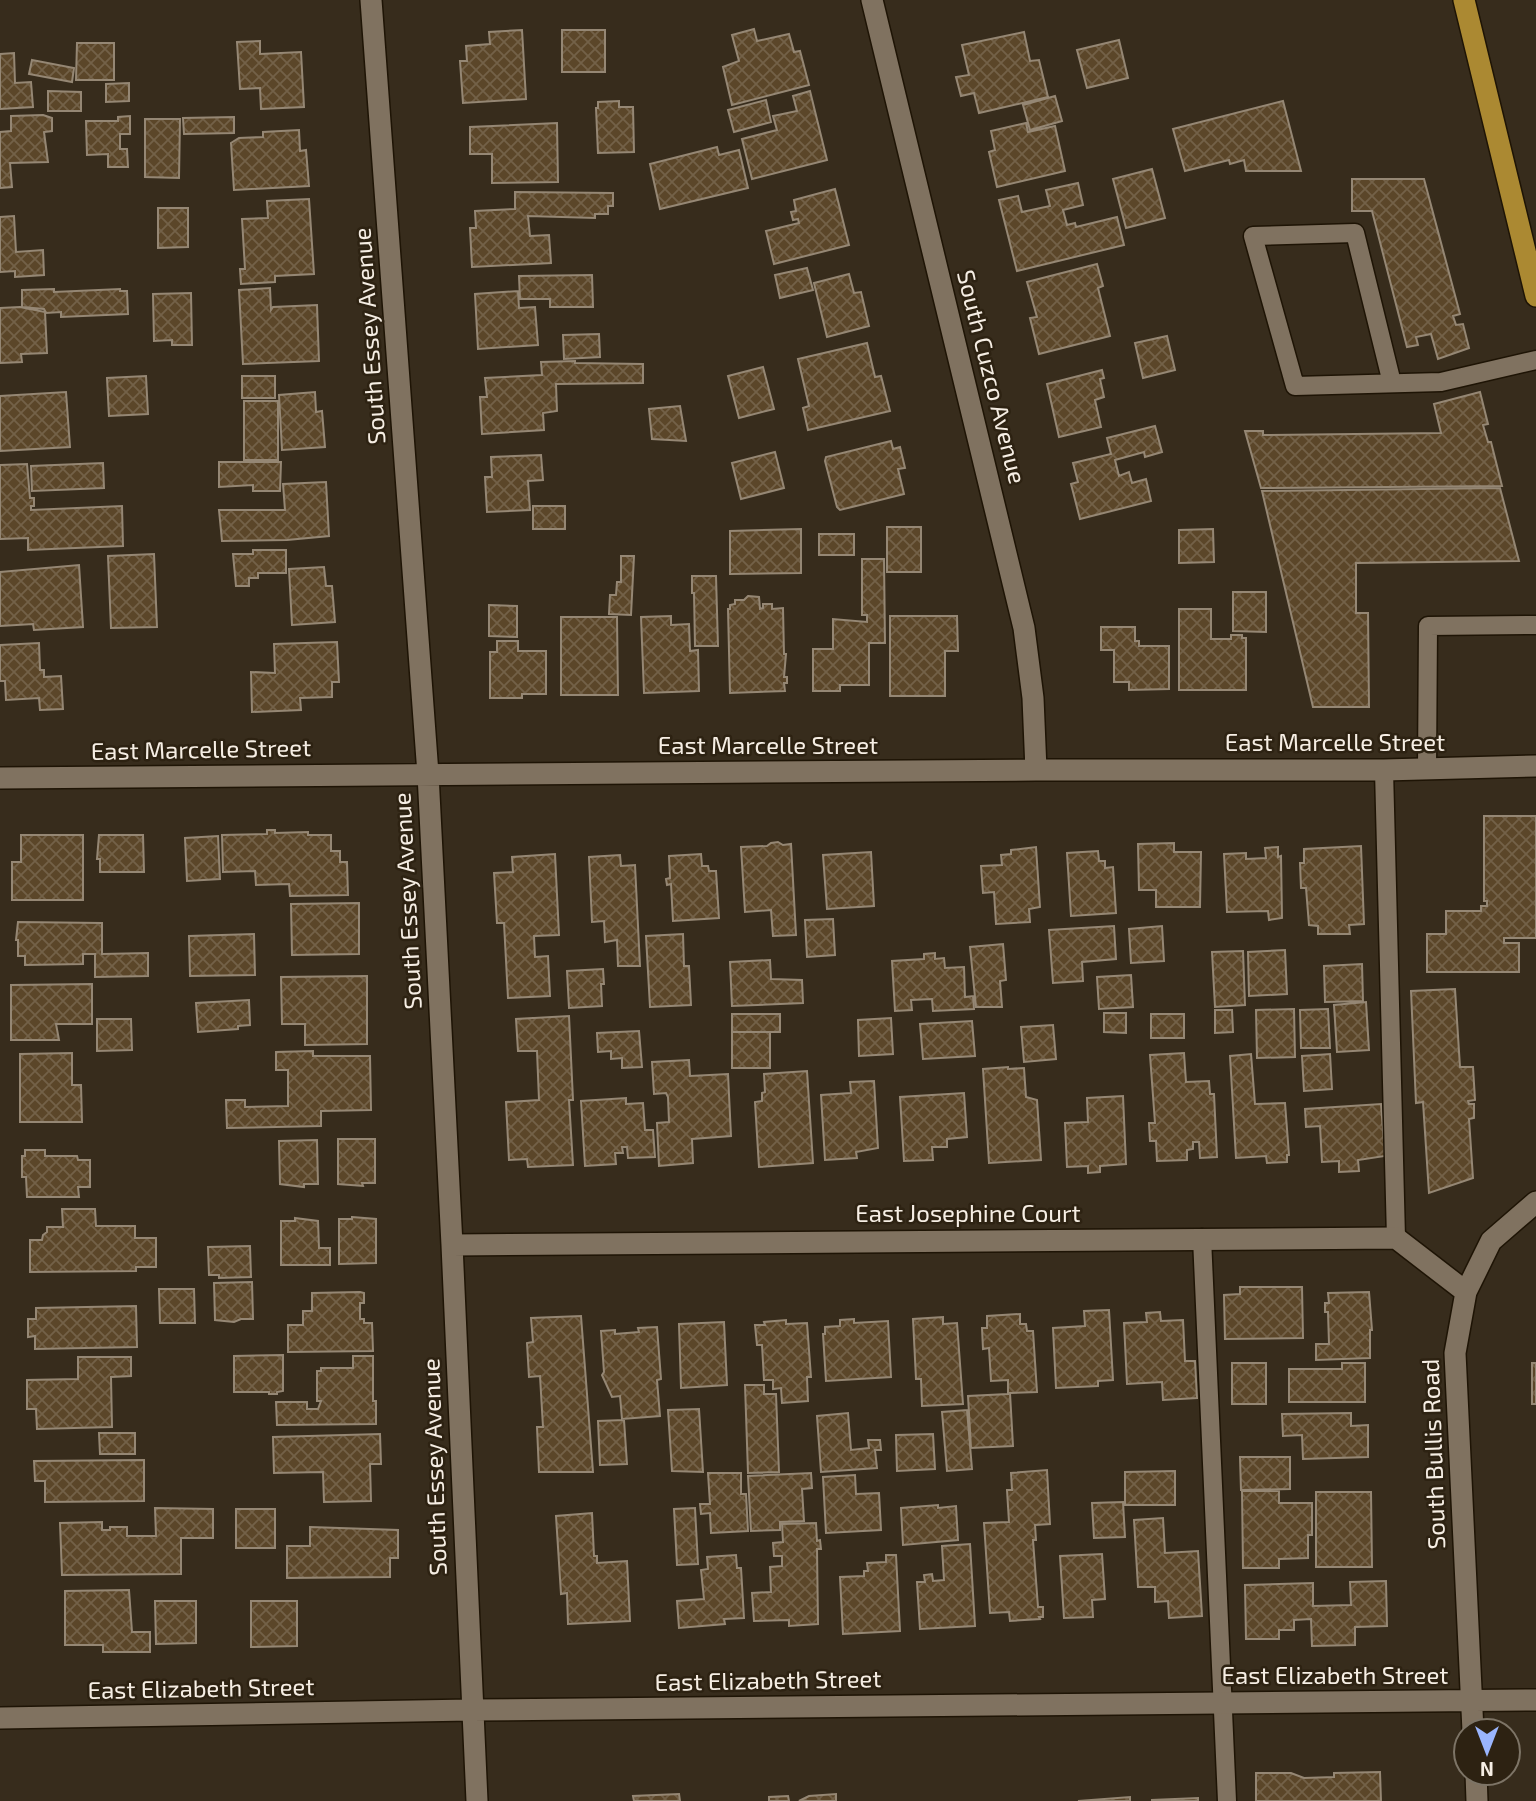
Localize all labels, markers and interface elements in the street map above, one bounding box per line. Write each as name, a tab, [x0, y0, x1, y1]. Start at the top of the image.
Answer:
street label: South Essey Avenue	[346, 227, 391, 445]
street label: South Cuzco Avenue	[952, 267, 1033, 486]
street label: East Marcelle Street	[1225, 727, 1445, 756]
street label: East Marcelle Street	[658, 730, 878, 759]
street label: East Marcelle Street	[91, 732, 311, 765]
street label: South Essey Avenue	[386, 792, 427, 1010]
street label: East Josephine Court	[855, 1198, 1081, 1227]
street label: South Essey Avenue	[415, 1358, 452, 1576]
street label: South Bullis Road	[1415, 1358, 1450, 1550]
street label: East Elizabeth Street	[1222, 1660, 1448, 1689]
street label: East Elizabeth Street	[654, 1663, 882, 1696]
street label: East Elizabeth Street	[87, 1671, 315, 1704]
north arrow	[1452, 1717, 1522, 1787]
text: N	[1480, 1758, 1494, 1781]

